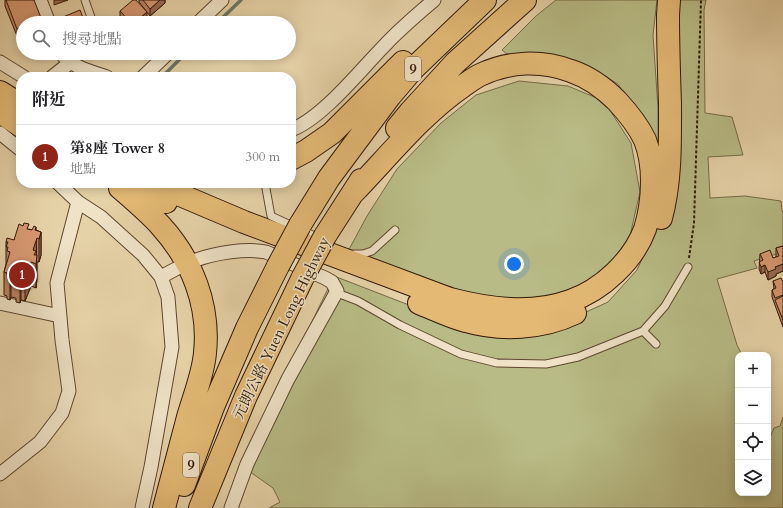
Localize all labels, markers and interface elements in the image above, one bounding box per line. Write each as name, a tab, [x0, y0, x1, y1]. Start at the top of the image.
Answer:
search box	[16, 16, 296, 60]
icon: search	[30, 27, 52, 49]
text: 搜尋地點	[62, 29, 122, 49]
road number: 9	[405, 57, 421, 81]
text: 附近	[32, 88, 66, 111]
text: 第8座 Tower 8	[70, 138, 165, 158]
text: 1	[42, 148, 48, 166]
text: 300 m	[246, 148, 280, 166]
text: 地點	[70, 160, 96, 178]
street label: 元朗公路 Yuen Long Highway	[228, 233, 334, 423]
your location	[504, 254, 524, 274]
pin: 1	[9, 260, 35, 290]
map controls	[735, 352, 771, 496]
button: +	[735, 352, 771, 388]
button: −	[735, 388, 771, 424]
button: locate	[735, 424, 771, 460]
road number: 9	[183, 453, 199, 477]
button: layers	[735, 460, 771, 496]

